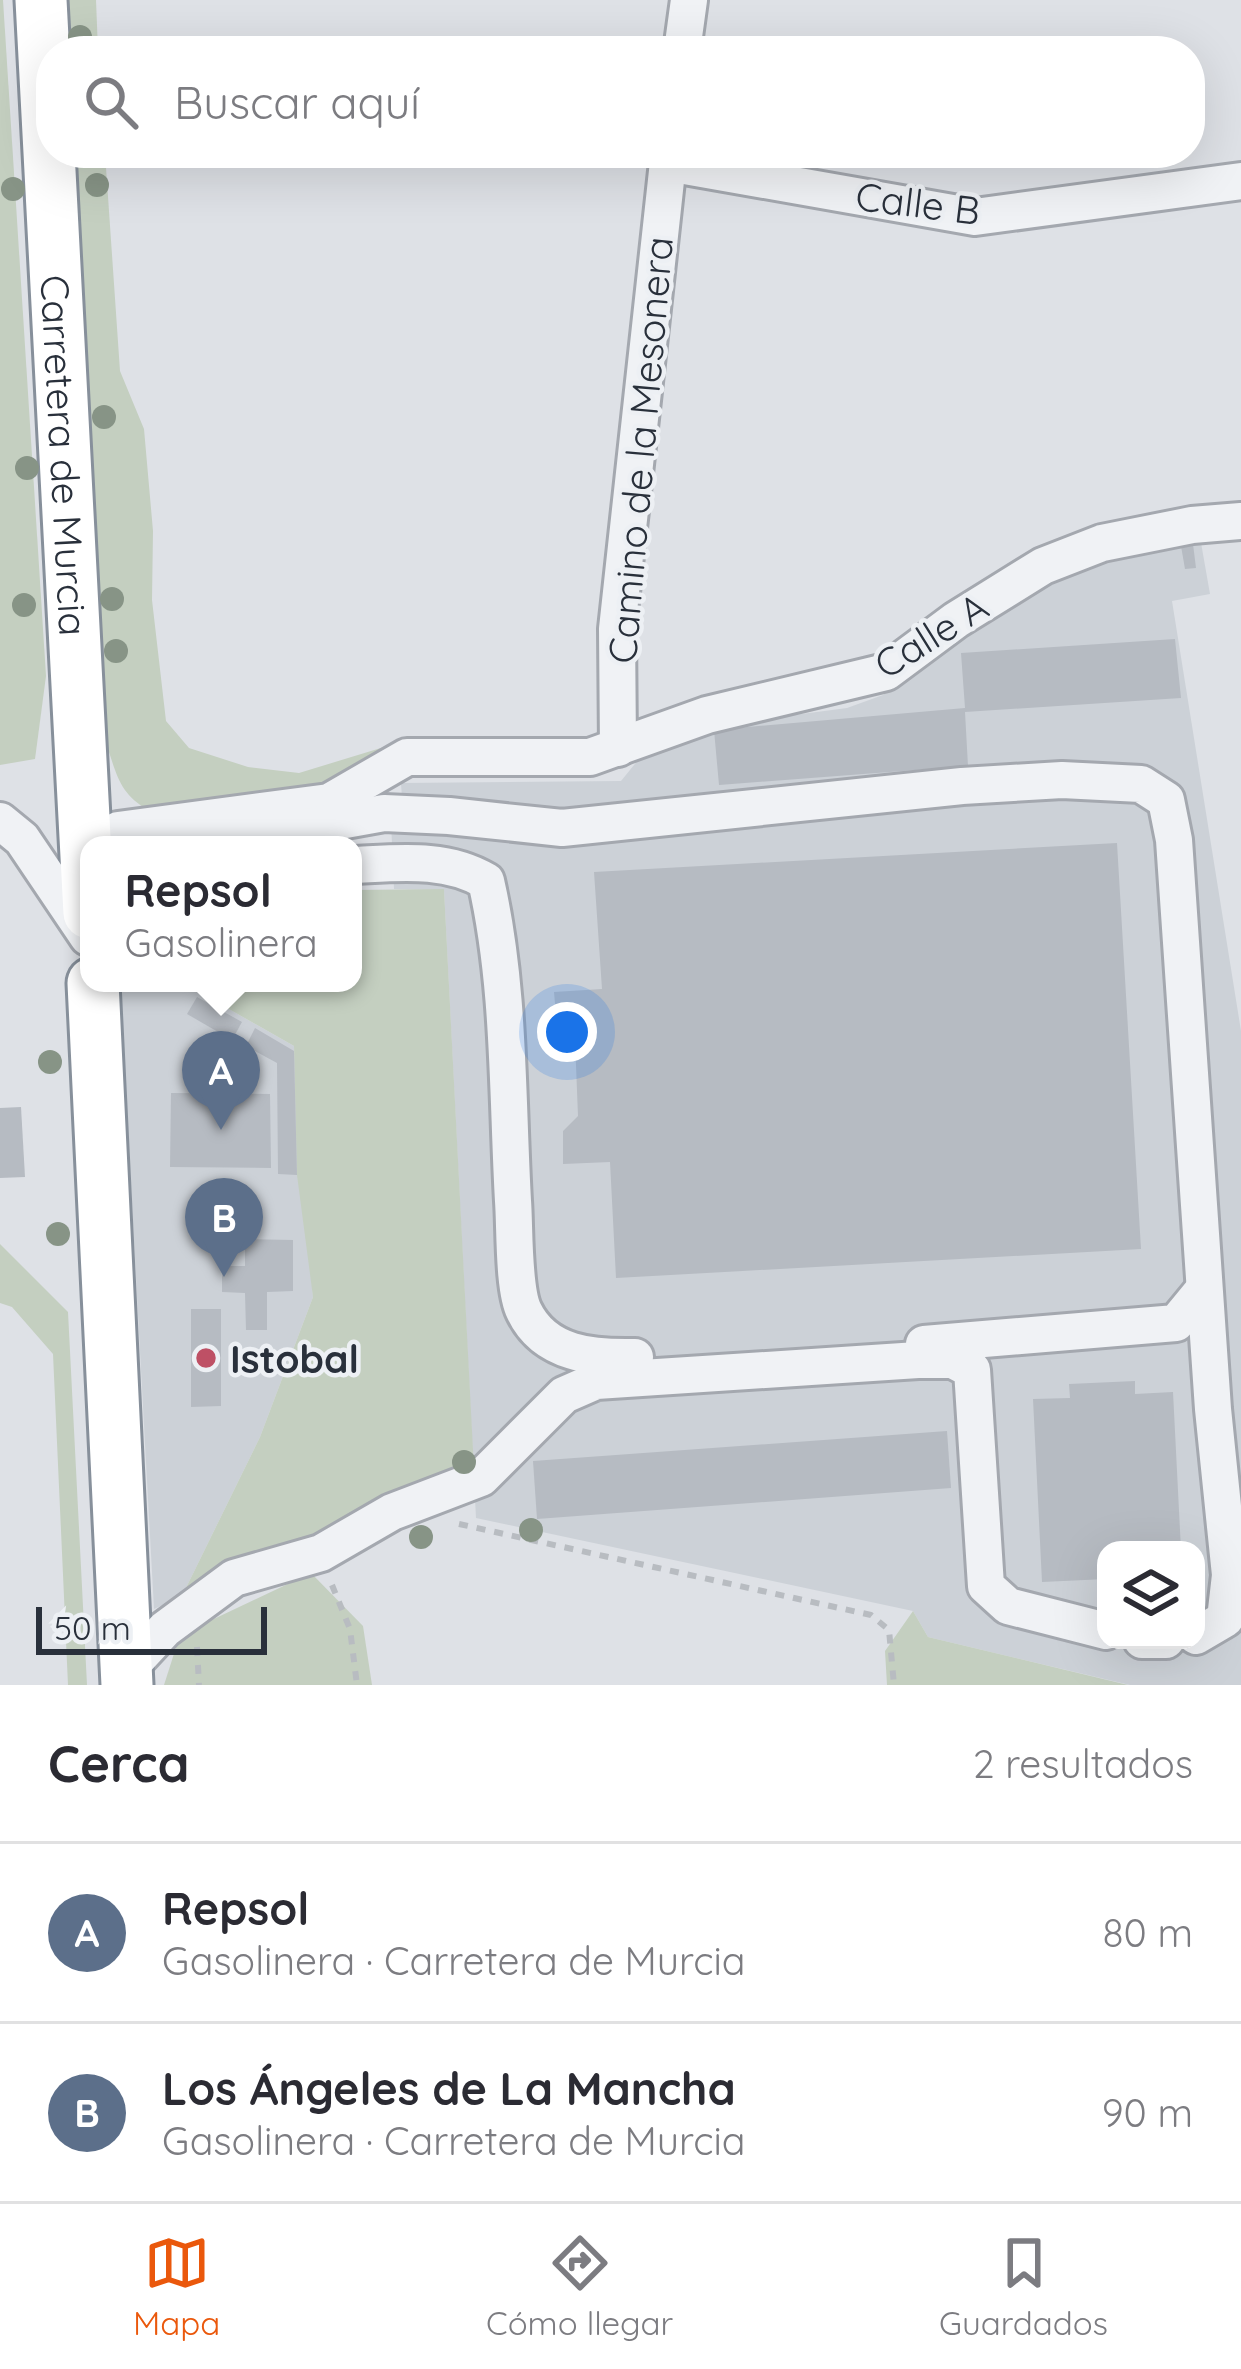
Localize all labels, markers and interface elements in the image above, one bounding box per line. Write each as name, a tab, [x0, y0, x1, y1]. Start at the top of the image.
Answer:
search box	[36, 36, 1205, 168]
icon: search	[78, 69, 144, 135]
text: Buscar aquí	[174, 74, 420, 130]
street label: Calle B	[853, 171, 983, 235]
street label: Camino de la Mesonera	[597, 235, 683, 665]
street label: Carretera de Murcia	[31, 274, 99, 637]
street label: Calle A	[865, 581, 997, 689]
popup	[80, 836, 362, 992]
text: Repsol	[124, 862, 272, 918]
text: Gasolinera	[124, 918, 318, 967]
your location	[537, 1002, 597, 1062]
pin: A	[182, 1031, 260, 1130]
pin: B	[185, 1178, 263, 1277]
place label: Istobal	[230, 1334, 359, 1383]
marker: Istobal	[193, 1345, 219, 1371]
map controls	[1097, 1541, 1205, 1649]
button: layers	[1097, 1541, 1205, 1649]
scale bar	[36, 1601, 267, 1654]
text: 50 m	[54, 1607, 131, 1648]
text: Cerca	[48, 1731, 190, 1795]
text: 2 resultados	[973, 1739, 1193, 1788]
text: Repsol	[162, 1880, 309, 1936]
text: A	[75, 1908, 99, 1957]
text: 80 m	[1103, 1908, 1193, 1957]
text: Gasolinera · Carretera de Murcia	[162, 1936, 745, 1985]
text: Los Ángeles de La Mancha	[162, 2060, 736, 2116]
text: B	[74, 2088, 100, 2137]
text: 90 m	[1102, 2088, 1193, 2137]
text: Gasolinera · Carretera de Murcia	[162, 2116, 745, 2165]
tab: Mapa	[133, 2230, 220, 2343]
tab: Cómo llegar	[486, 2230, 673, 2343]
tab: Guardados	[939, 2230, 1108, 2343]

